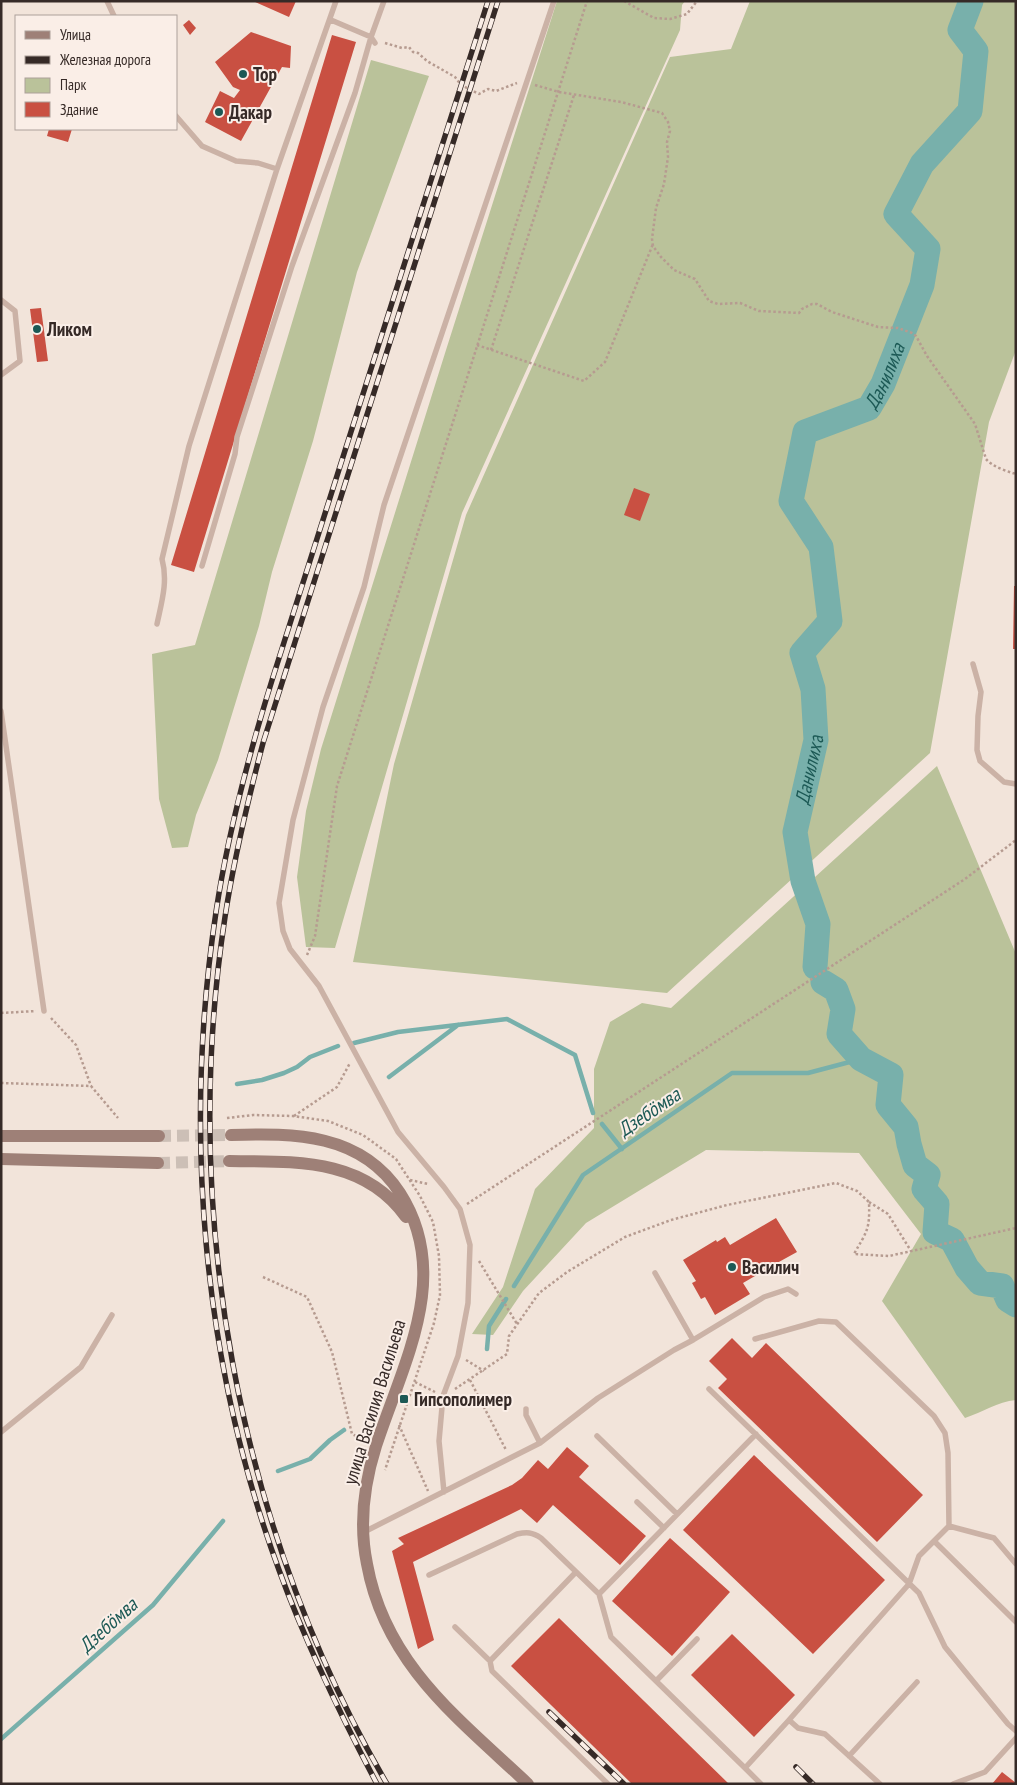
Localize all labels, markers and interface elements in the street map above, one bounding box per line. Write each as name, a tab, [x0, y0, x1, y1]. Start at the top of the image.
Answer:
legend	[15, 15, 178, 130]
text: Улица	[60, 25, 91, 44]
text: Железная дорога	[59, 50, 151, 69]
place label: Тор	[253, 62, 277, 86]
marker: Тор	[237, 68, 249, 80]
text: Парк	[60, 75, 86, 94]
text: Здание	[60, 100, 98, 119]
place label: Дакар	[229, 100, 272, 124]
marker: Дакар	[213, 106, 225, 118]
place label: Ликом	[46, 317, 92, 341]
marker: Ликом	[31, 323, 43, 335]
water label: Данилиха	[858, 338, 911, 414]
water label: Данилиха	[789, 734, 829, 808]
water label: Дзебӧмва	[612, 1081, 686, 1143]
place label: Василич	[742, 1255, 799, 1279]
marker: Василич	[726, 1261, 738, 1273]
street label: улица Василия Васильева	[337, 1316, 411, 1488]
place label: Гипсополимер	[414, 1387, 512, 1411]
marker: Гипсополимер	[398, 1393, 410, 1405]
water label: Дзебӧмва	[73, 1591, 143, 1659]

